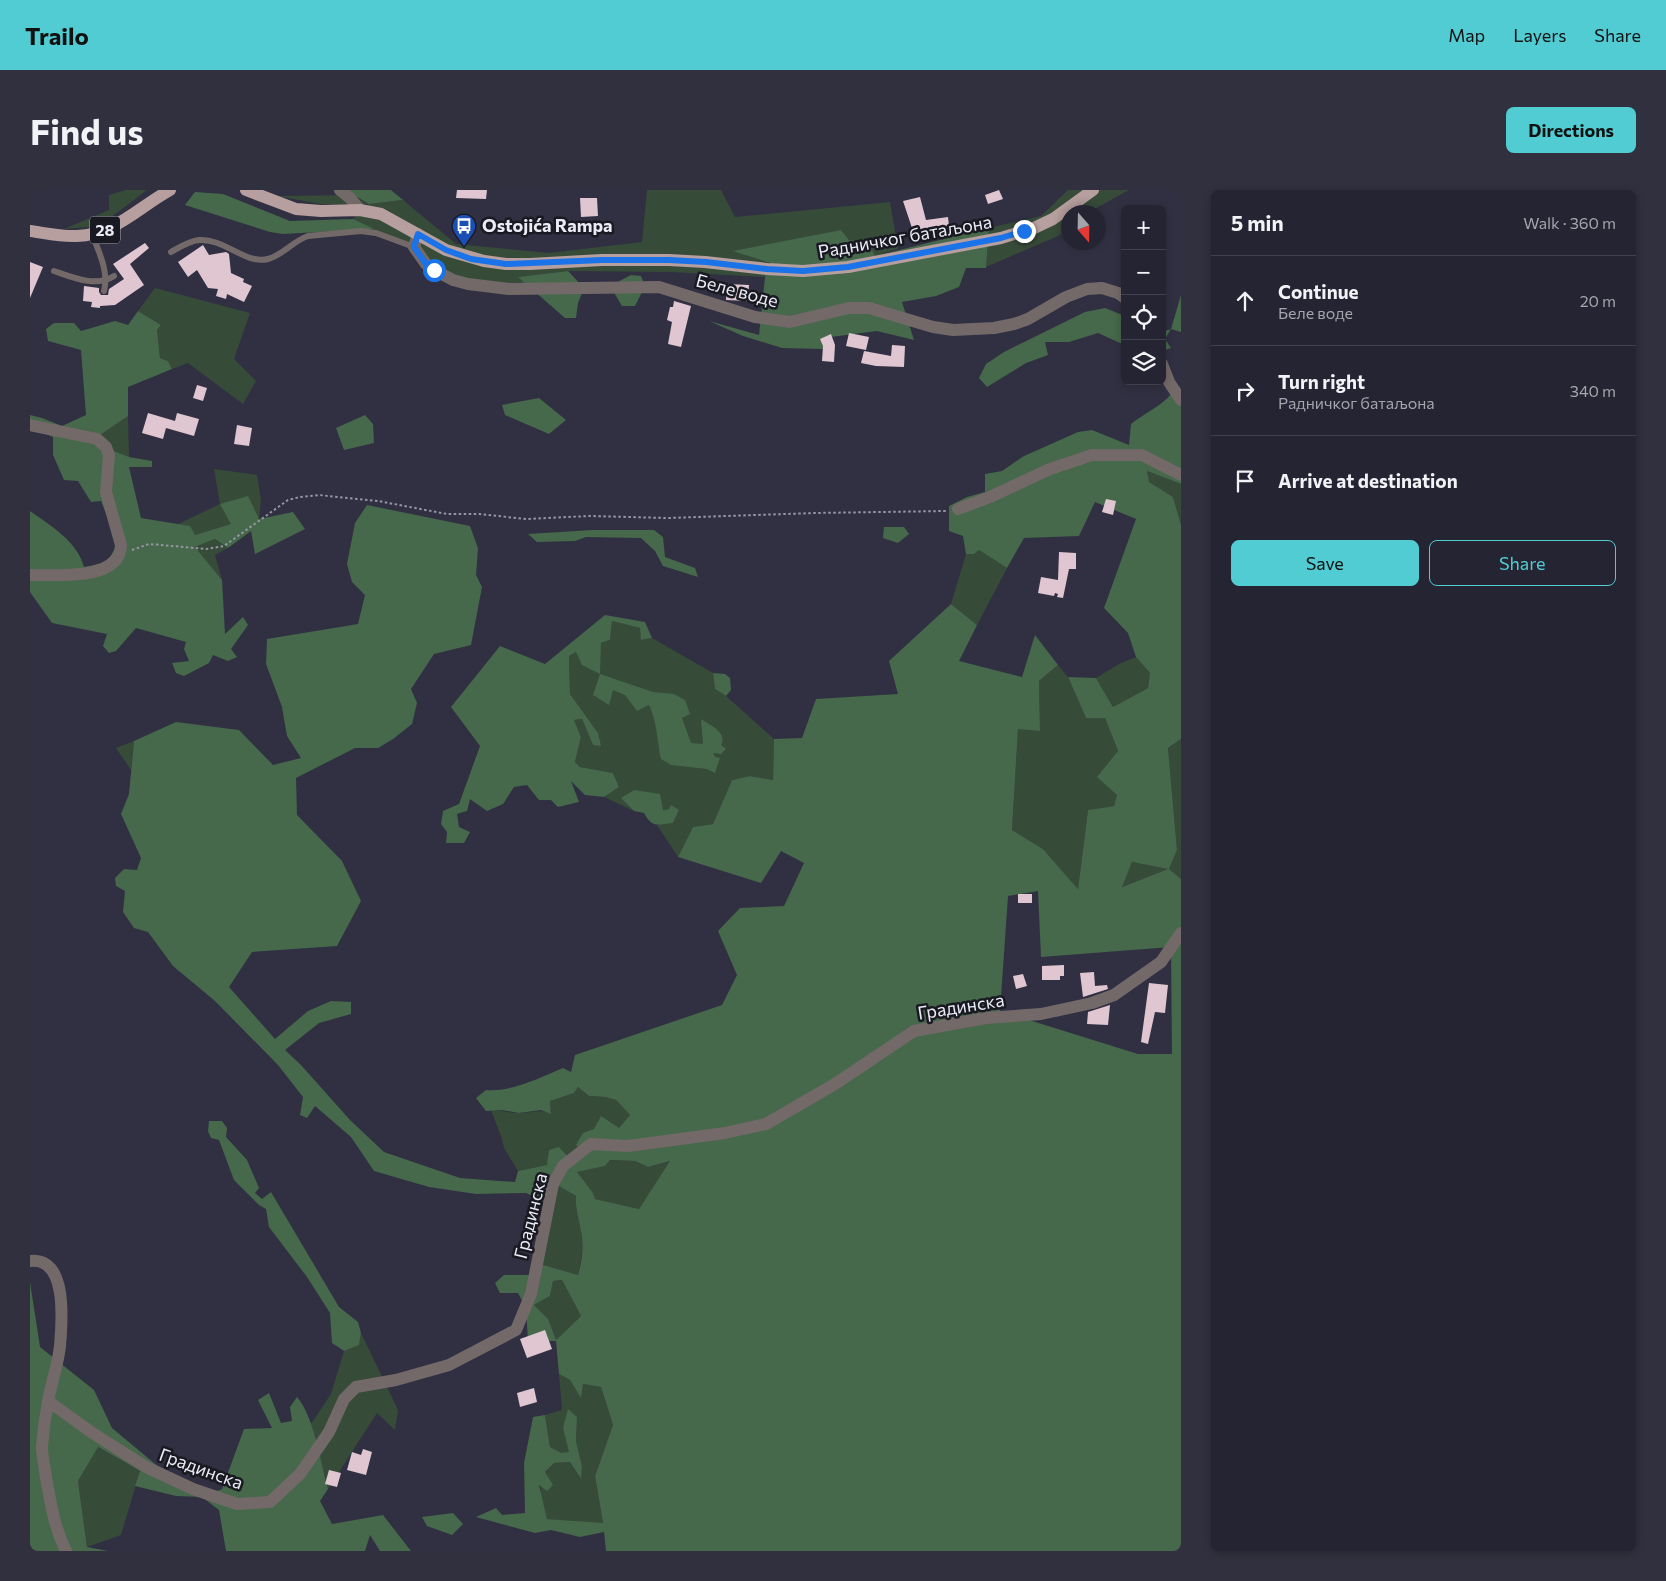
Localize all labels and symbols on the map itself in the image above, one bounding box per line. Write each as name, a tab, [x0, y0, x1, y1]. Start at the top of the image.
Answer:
north arrow	[1061, 205, 1106, 250]
street label: Радничког батаљона	[816, 210, 993, 262]
bus stop icon: Ostojića Rampa	[451, 213, 477, 247]
place label: Ostojića Rampa	[482, 214, 613, 236]
road number: 28	[90, 216, 120, 244]
route end	[1013, 220, 1036, 243]
route start	[423, 259, 446, 282]
street label: Беле воде	[694, 268, 781, 312]
street label: Градинска	[916, 988, 1006, 1024]
street label: Градинска	[509, 1171, 551, 1261]
street label: Градинска	[156, 1443, 246, 1493]

